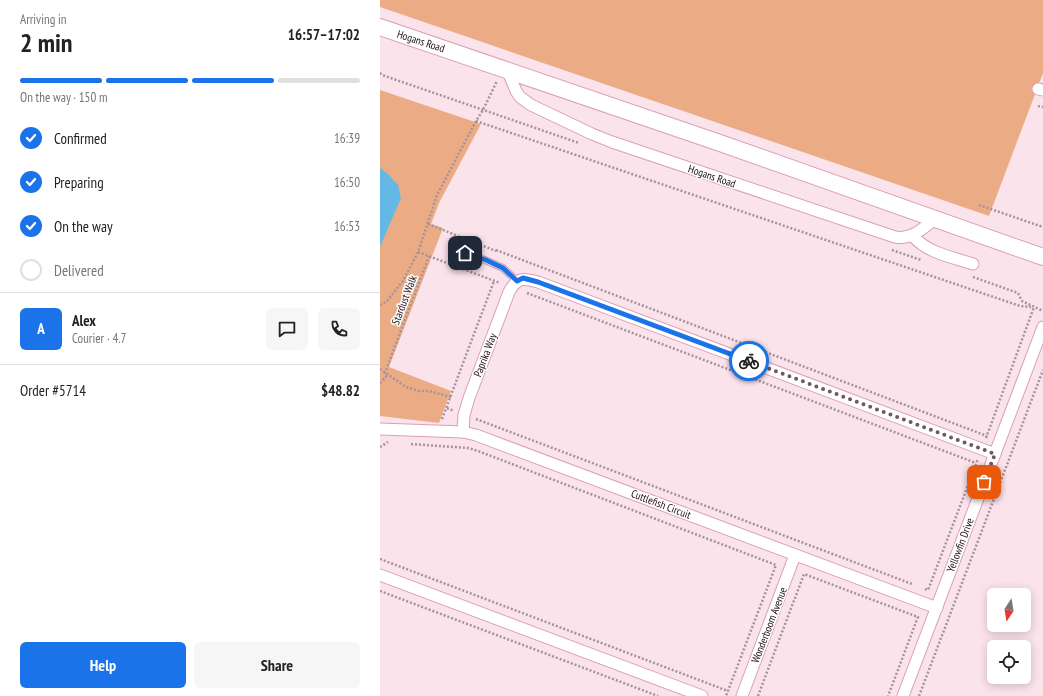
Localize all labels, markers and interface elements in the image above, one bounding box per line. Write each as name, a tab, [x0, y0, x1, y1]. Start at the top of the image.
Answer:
text: Arriving in	[20, 11, 67, 28]
text: 16:57–17:02	[288, 25, 360, 44]
text: 2 min	[20, 26, 73, 59]
street label: Hogans Road	[395, 27, 447, 55]
text: On the way · 150 m	[20, 89, 107, 106]
icon: check	[20, 127, 42, 149]
text: Confirmed	[54, 129, 107, 148]
text: 16:39	[334, 130, 360, 147]
street label: Hogans Road	[686, 161, 738, 191]
icon: check	[20, 171, 42, 193]
text: Preparing	[54, 173, 104, 192]
text: 16:50	[334, 174, 360, 191]
icon: check	[20, 215, 42, 237]
text: On the way	[54, 217, 113, 236]
text: 16:53	[334, 218, 360, 235]
pin	[448, 236, 482, 270]
icon: home	[454, 242, 476, 264]
text: Delivered	[54, 261, 104, 280]
street label: Stardust Walk	[388, 273, 420, 327]
button: chat	[266, 308, 308, 350]
button: phone	[318, 308, 360, 350]
text: Alex	[72, 311, 96, 330]
text: A	[37, 319, 45, 338]
text: Courier · 4.7	[72, 330, 126, 347]
street label: Paprika Way	[470, 330, 500, 379]
courier	[729, 341, 769, 381]
icon: bike	[738, 350, 760, 372]
text: Order #5714	[20, 381, 86, 400]
text: $48.82	[321, 381, 360, 400]
pin	[967, 465, 1001, 499]
icon: bag	[973, 471, 995, 493]
street label: Cuttlefish Circuit	[629, 486, 693, 522]
street label: Yellowfin Drive	[943, 515, 977, 574]
street label: Wonderboom Avenue	[748, 585, 790, 665]
north arrow	[987, 588, 1031, 632]
map controls	[987, 588, 1031, 684]
button: locate	[987, 640, 1031, 684]
button: Help	[20, 642, 186, 688]
button: Share	[194, 642, 360, 688]

